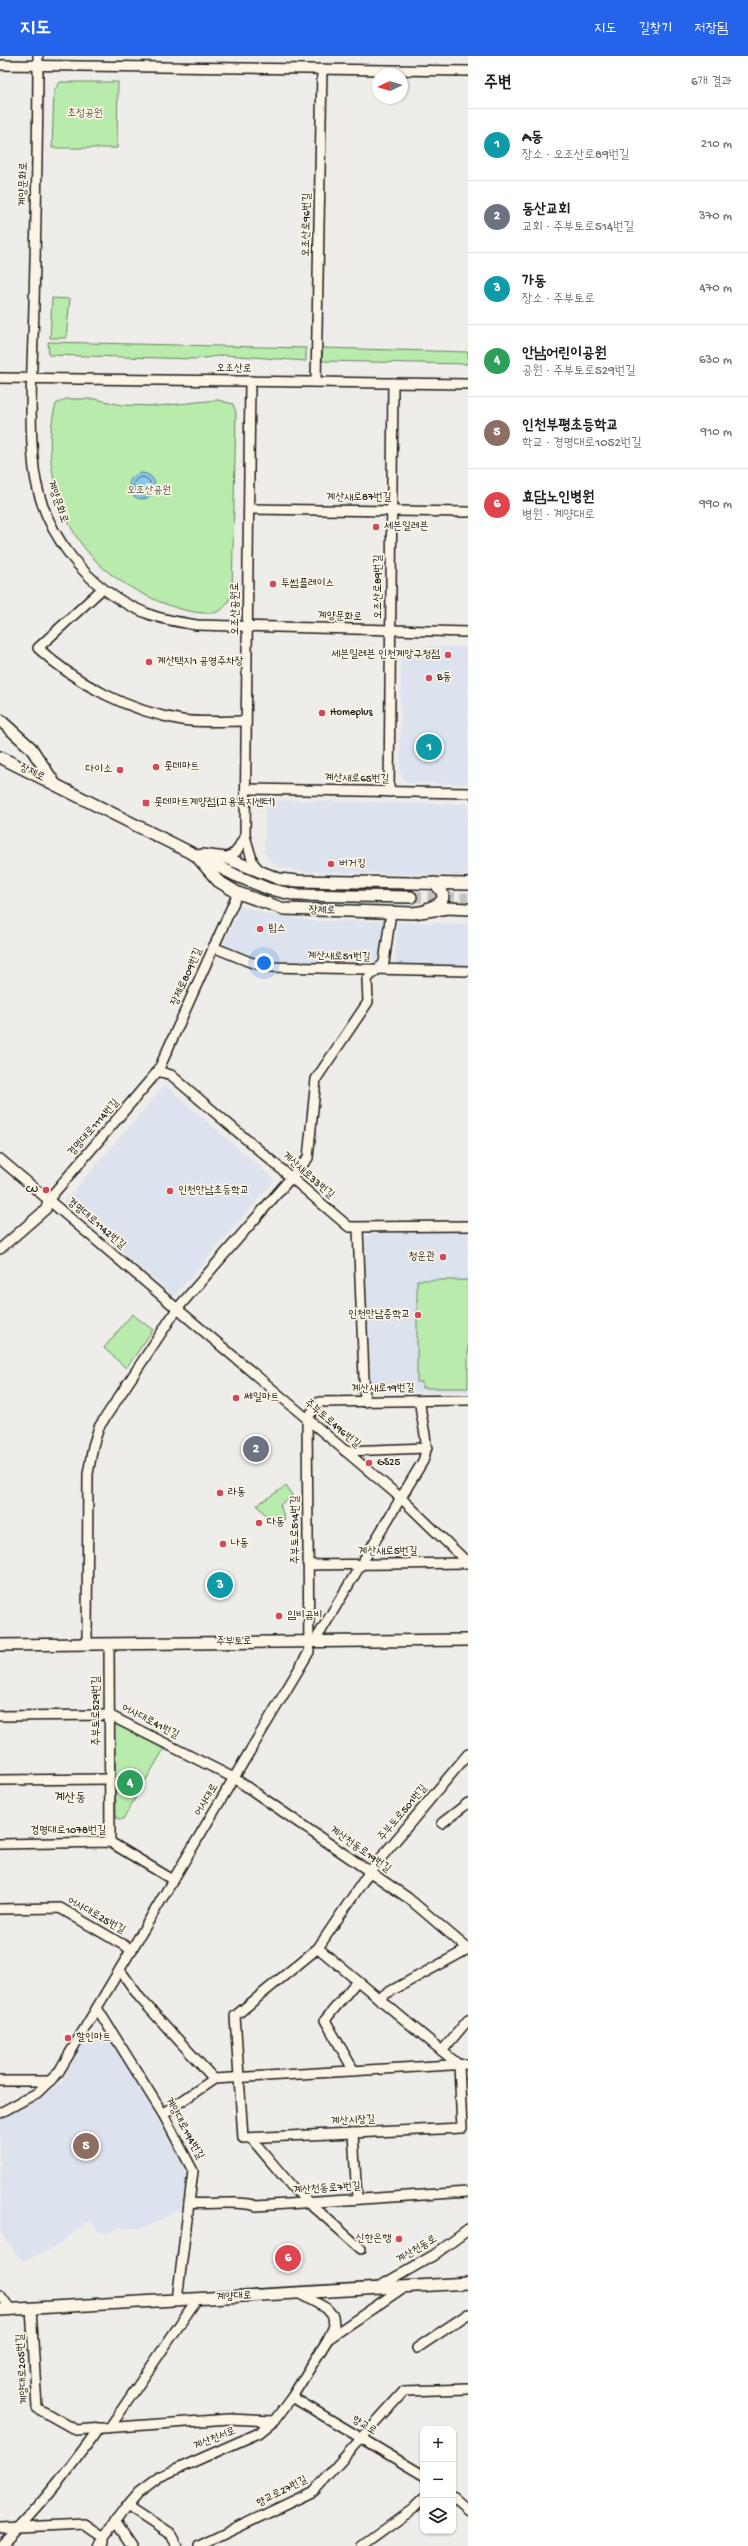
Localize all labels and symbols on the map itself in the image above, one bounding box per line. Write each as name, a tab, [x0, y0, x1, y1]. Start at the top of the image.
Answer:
north arrow	[372, 68, 408, 104]
park label: 초정공원	[67, 107, 103, 120]
street label: 계양문화로	[18, 162, 30, 206]
street label: 오조산로96번길	[299, 193, 314, 257]
street label: 오조산로	[216, 363, 252, 375]
street label: 계양문화로	[44, 479, 70, 525]
park label: 오조산공원	[127, 485, 171, 497]
street label: 계산새로87번길	[327, 491, 392, 504]
place label: 세븐일레븐	[384, 520, 428, 533]
marker: 세븐일레븐	[371, 522, 381, 532]
street label: 오조산로89번길	[372, 555, 385, 619]
place label: 투썸플레이스	[281, 578, 334, 590]
marker: 투썸플레이스	[268, 579, 278, 589]
street label: 오조산공원로	[230, 582, 242, 636]
street label: 계양문화로	[318, 610, 362, 624]
place label: 세븐일레븐 인천계앙구청점	[331, 648, 440, 661]
marker: 세븐일레븐 인천계앙구청점	[443, 650, 453, 660]
place label: 계산택지1 공영주차장	[157, 656, 244, 668]
marker: 계산택지1 공영주차장	[144, 657, 154, 667]
place label: B동	[436, 672, 452, 684]
marker: B동	[424, 673, 434, 683]
place label: Homeplus	[330, 707, 373, 719]
marker: Homeplus	[317, 708, 327, 718]
pin: 1	[416, 732, 442, 762]
place label: 롯데마트	[164, 760, 200, 773]
street label: 장제로	[17, 762, 47, 784]
marker: 롯데마트	[151, 762, 161, 772]
place label: 다이소	[85, 764, 112, 776]
marker: 다이소	[115, 765, 125, 775]
street label: 계산새로65번길	[325, 771, 389, 786]
place label: 롯데마트계양점(고용복지센터)	[154, 796, 275, 809]
marker: 롯데마트계양점(고용복지센터)	[141, 798, 151, 808]
place label: 버거킹	[339, 858, 366, 870]
marker: 버거킹	[326, 859, 336, 869]
street label: 장제로	[309, 905, 336, 917]
place label: 빕스	[268, 923, 286, 935]
marker: 빕스	[255, 924, 265, 934]
street label: 장제로809번길	[168, 946, 205, 1008]
street label: 계산새로51번길	[307, 949, 371, 964]
your location	[254, 953, 274, 973]
street label: 경명대로1114번길	[65, 1096, 122, 1159]
street label: 계산새로33번길	[280, 1150, 337, 1202]
place label: CU	[26, 1184, 38, 1196]
place label: 인천안남초등학교	[178, 1184, 249, 1197]
marker: CU	[41, 1185, 51, 1195]
marker: 인천안남초등학교	[165, 1186, 175, 1196]
street label: 경명대로1142번길	[64, 1195, 128, 1252]
place label: 청운관	[408, 1251, 435, 1263]
marker: 청운관	[438, 1252, 448, 1262]
place label: 인천안남중학교	[348, 1309, 410, 1321]
marker: 인천안남중학교	[413, 1310, 423, 1320]
street label: 계산새로19번길	[351, 1381, 415, 1396]
place label: 쎄일마트	[244, 1392, 280, 1404]
marker: 쎄일마트	[231, 1393, 241, 1403]
street label: 주부토로496번길	[302, 1396, 363, 1451]
pin: 2	[243, 1434, 269, 1464]
place label: GS25	[377, 1457, 400, 1469]
marker: GS25	[364, 1458, 374, 1468]
place label: 라동	[228, 1487, 246, 1499]
marker: 라동	[215, 1488, 225, 1498]
street label: 주부토로514번길	[289, 1496, 302, 1564]
place label: 다동	[267, 1517, 285, 1529]
marker: 다동	[254, 1518, 264, 1528]
place label: 나동	[231, 1538, 249, 1550]
marker: 나동	[218, 1539, 228, 1549]
street label: 계산새로5번길	[359, 1545, 418, 1558]
pin: 3	[207, 1570, 233, 1600]
place label: 임비곰비	[287, 1610, 322, 1622]
marker: 임비곰비	[274, 1611, 284, 1621]
street label: 주부토로	[216, 1636, 252, 1648]
street label: 주부토로529번길	[90, 1676, 103, 1746]
street label: 어사대로41번길	[119, 1702, 181, 1742]
pin: 4	[117, 1768, 143, 1798]
street label: 어사대로	[193, 1782, 221, 1818]
street label: 주부토로501번길	[375, 1782, 430, 1844]
district label: 계산동	[54, 1791, 86, 1806]
street label: 경명대로1078번길	[30, 1824, 106, 1837]
street label: 계산천동로19번길	[327, 1824, 394, 1876]
street label: 어사대로25번길	[65, 1894, 128, 1937]
place label: 할인마트	[76, 2031, 112, 2044]
marker: 할인마트	[63, 2033, 73, 2043]
street label: 계양대로194번길	[162, 2096, 207, 2162]
street label: 계산시장길	[331, 2113, 376, 2128]
pin: 5	[73, 2131, 99, 2161]
street label: 계산천동로7번길	[293, 2180, 361, 2197]
place label: 신한은행	[356, 2233, 391, 2245]
street label: 계산천동로	[395, 2233, 439, 2267]
marker: 신한은행	[394, 2234, 404, 2244]
pin: 6	[275, 2243, 301, 2273]
street label: 계양대로	[216, 2290, 252, 2304]
street label: 계양대로205번길	[14, 2333, 31, 2405]
street label: 향교로	[350, 2414, 379, 2438]
street label: 계산천서로	[192, 2425, 238, 2453]
street label: 향교로27번길	[254, 2473, 310, 2510]

